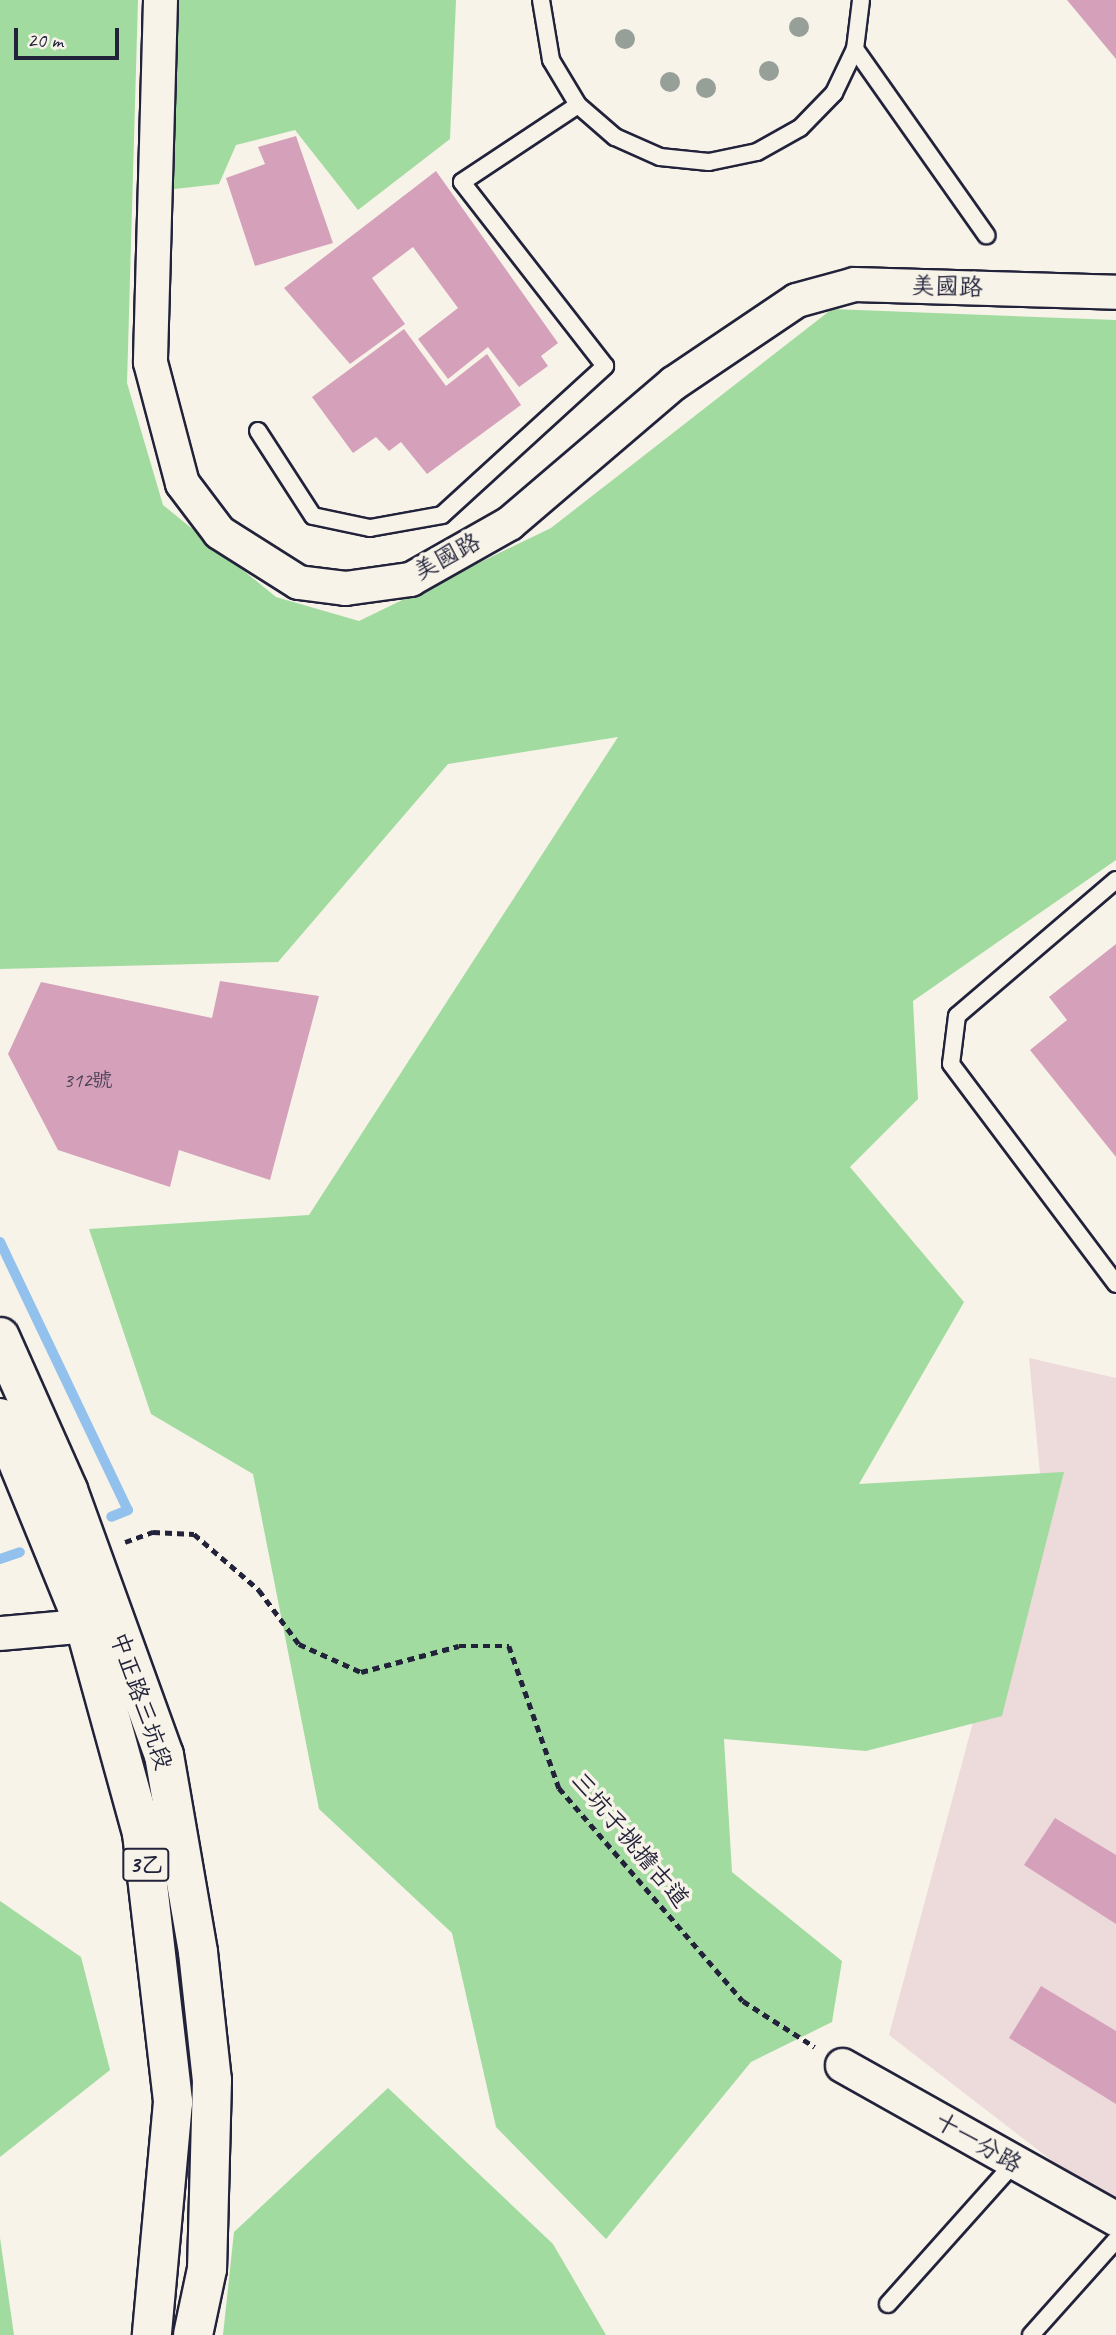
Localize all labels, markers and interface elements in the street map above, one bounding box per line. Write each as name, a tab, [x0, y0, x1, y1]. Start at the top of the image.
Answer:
scale bar	[18, 14, 122, 58]
text: 20 m	[27, 27, 63, 53]
street label: 美國路	[911, 271, 983, 303]
street label: 美國路	[408, 527, 486, 587]
house number: 312號	[63, 1067, 113, 1093]
street label: 中正路三坑段	[104, 1628, 178, 1774]
street label: 三坑子挑擔古道	[565, 1766, 695, 1914]
road number: 3乙	[122, 1846, 170, 1884]
street label: 十一分路	[929, 2107, 1027, 2179]

